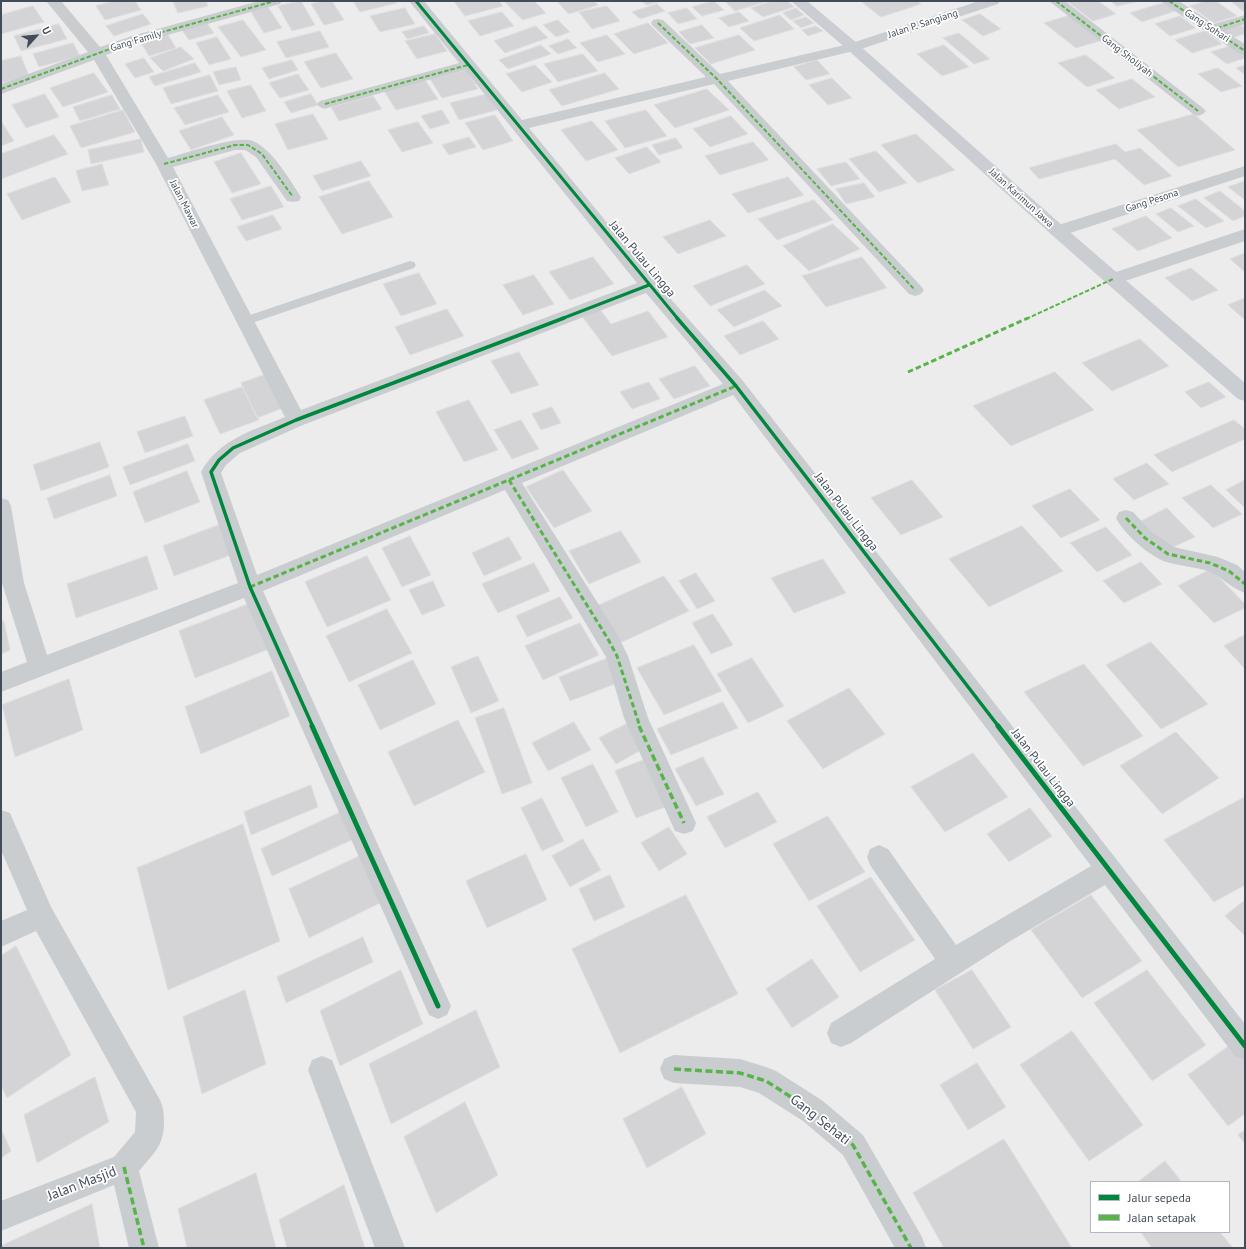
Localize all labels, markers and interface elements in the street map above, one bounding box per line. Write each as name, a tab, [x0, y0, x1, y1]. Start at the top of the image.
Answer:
street label: Jalan P. Sangiang	[887, 7, 959, 41]
street label: Gang Sohari	[1182, 7, 1232, 45]
north arrow	[16, 16, 56, 56]
text: U	[39, 24, 54, 37]
street label: Gang Family	[109, 27, 163, 55]
street label: Gang Sholiyah	[1099, 32, 1155, 80]
street label: Jalan Karimun Jawa	[986, 166, 1056, 230]
street label: Jalan Mawar	[167, 178, 201, 230]
street label: Gang Pesona	[1124, 187, 1180, 215]
street label: Jalan Pulau Lingga	[606, 218, 678, 300]
street label: Jalan Pulau Lingga	[811, 470, 881, 554]
street label: Jalan Pulau Lingga	[1008, 726, 1078, 810]
street label: Gang Sehati	[786, 1091, 854, 1149]
street label: Jalan Masjid	[45, 1163, 119, 1205]
legend	[1090, 1181, 1230, 1233]
text: Jalur sepeda	[1128, 1190, 1191, 1205]
text: Jalan setapak	[1128, 1210, 1196, 1225]

